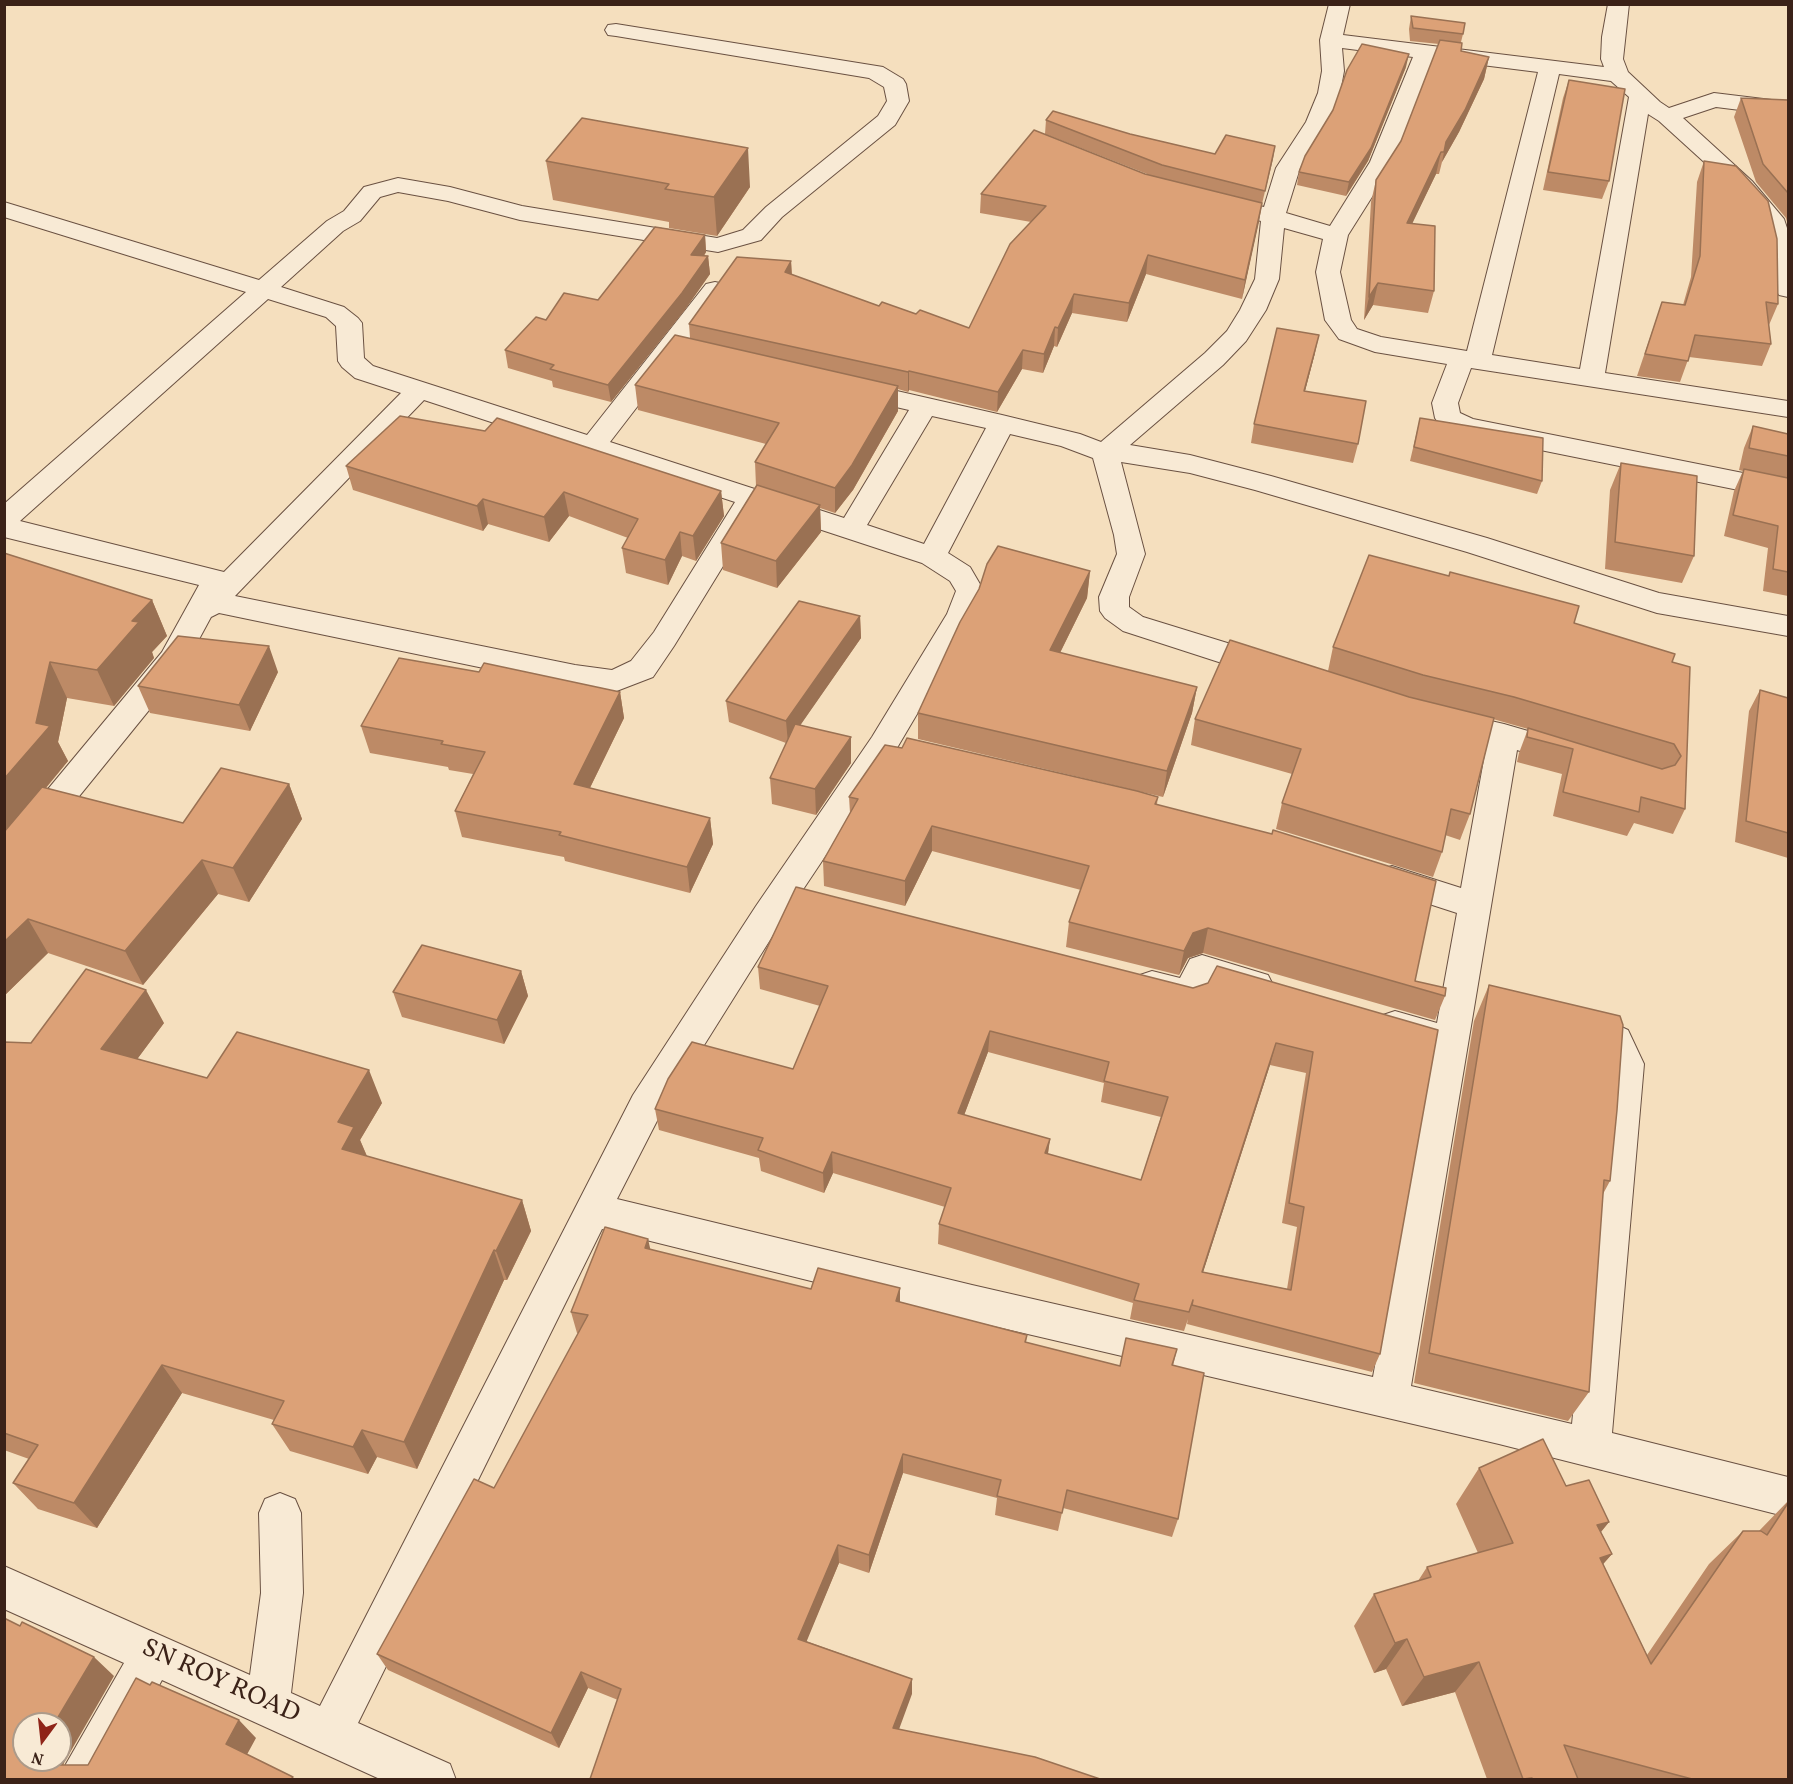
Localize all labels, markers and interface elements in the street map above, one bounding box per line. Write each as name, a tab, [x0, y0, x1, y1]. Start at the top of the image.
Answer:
street label: SN ROY ROAD	[136, 1634, 304, 1732]
north arrow	[12, 1712, 72, 1772]
text: N	[29, 1745, 46, 1770]

